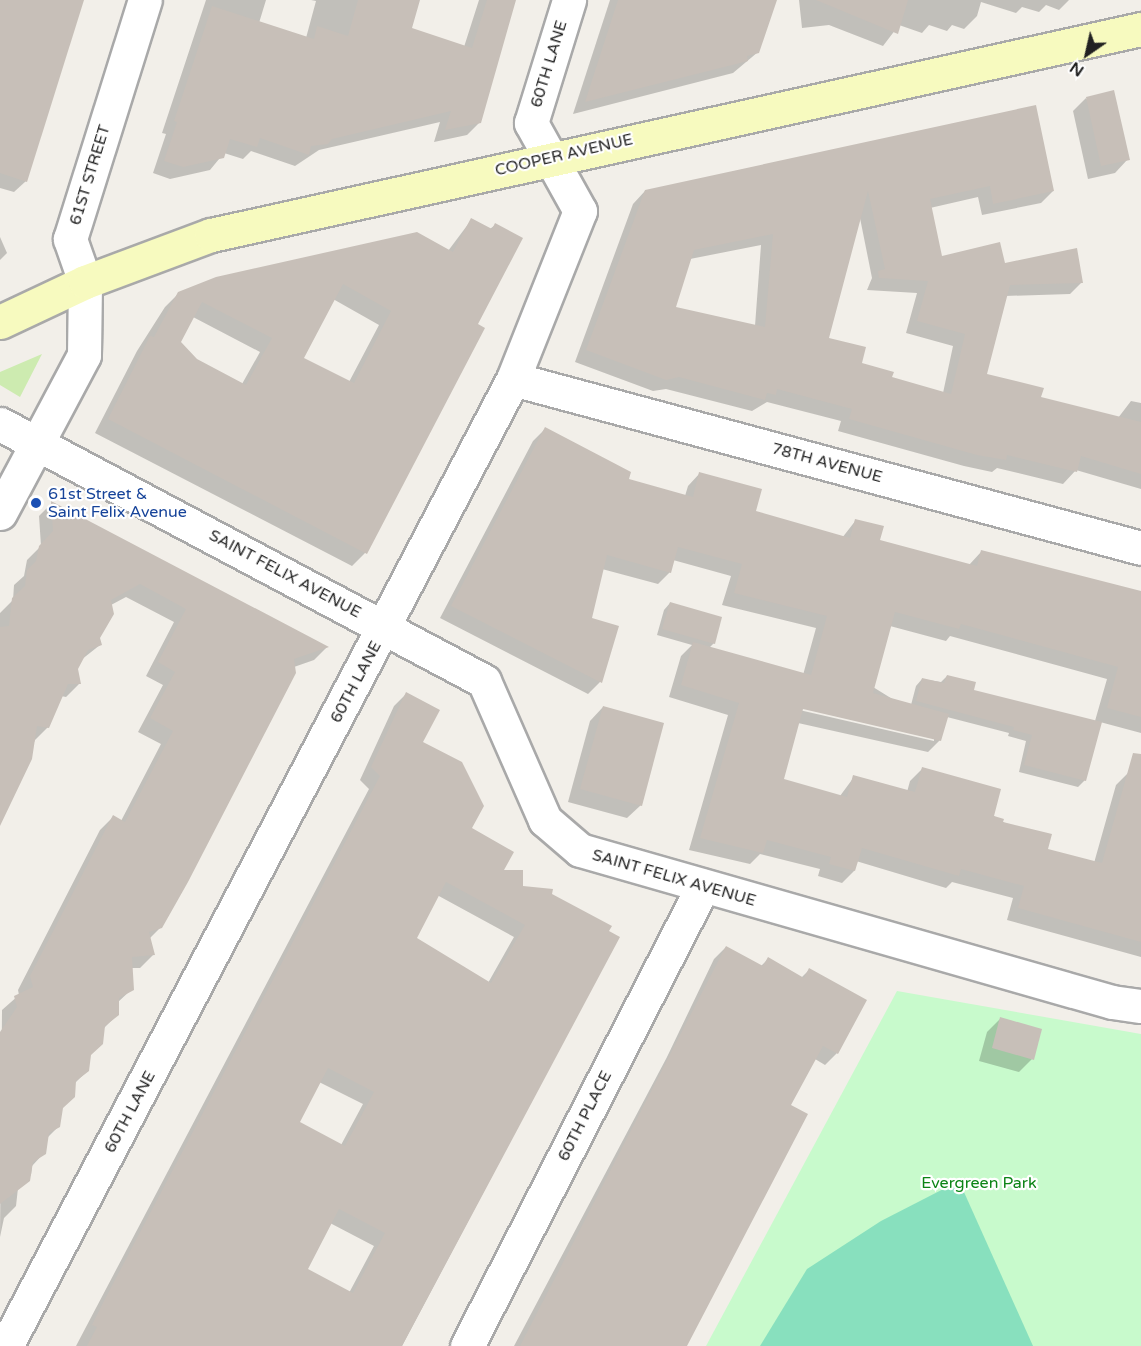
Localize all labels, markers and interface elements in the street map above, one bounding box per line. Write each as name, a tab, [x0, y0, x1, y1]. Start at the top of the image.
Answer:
street label: 60TH LANE	[527, 18, 571, 110]
north arrow	[1057, 24, 1117, 84]
text: N	[1066, 57, 1088, 81]
street label: 61ST STREET	[66, 123, 114, 227]
street label: COOPER AVENUE	[493, 130, 635, 180]
street label: 78TH AVENUE	[770, 439, 884, 487]
place label: 61st Street & Saint Felix Avenue	[48, 484, 187, 522]
marker: 61st Street & Saint Felix Avenue	[29, 496, 43, 510]
street label: SAINT FELIX AVENUE	[206, 526, 364, 622]
street label: 60TH LANE	[326, 638, 386, 726]
street label: SAINT FELIX AVENUE	[590, 845, 758, 911]
street label: 60TH LANE	[100, 1068, 160, 1156]
street label: 60TH PLACE	[554, 1068, 616, 1164]
park label: Evergreen Park	[921, 1173, 1037, 1193]

